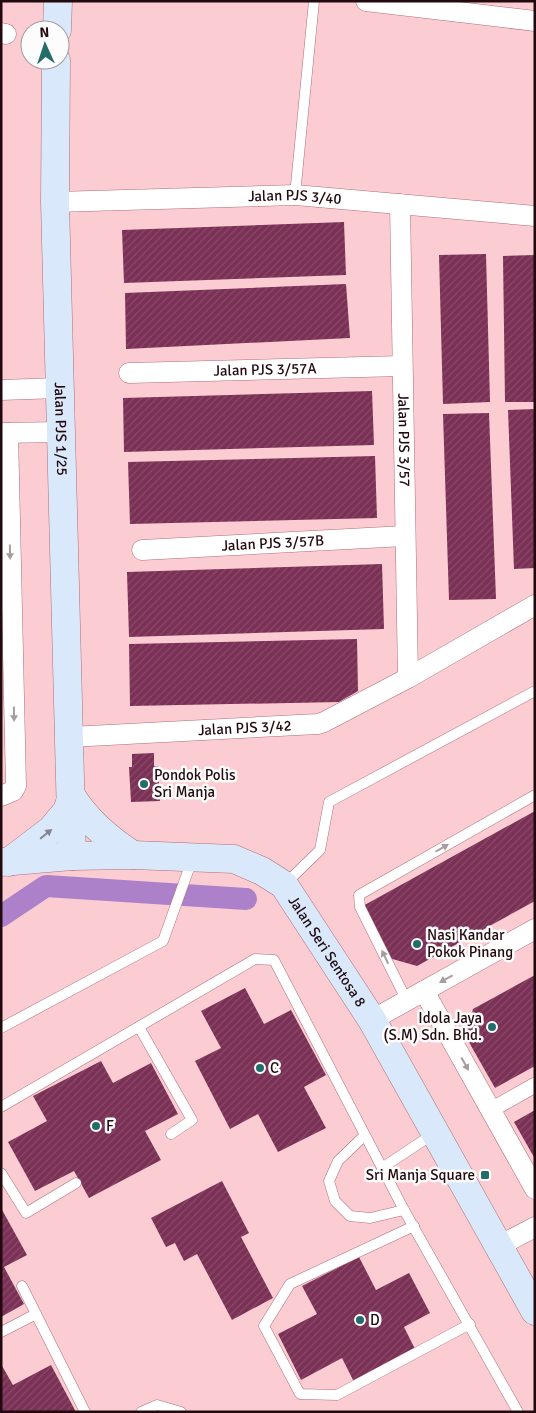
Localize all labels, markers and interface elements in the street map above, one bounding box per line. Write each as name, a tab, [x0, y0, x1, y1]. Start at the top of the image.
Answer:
north arrow	[20, 20, 70, 70]
text: N	[39, 24, 50, 41]
street label: Jalan PJS 3/40	[248, 186, 342, 208]
street label: Jalan PJS 3/57A	[213, 359, 317, 380]
street label: Jalan PJS 1/25	[51, 382, 71, 476]
street label: Jalan PJS 3/57	[394, 393, 414, 487]
street label: Jalan PJS 3/57B	[221, 531, 325, 555]
one-way arrow	[7, 544, 15, 560]
one-way arrow	[11, 707, 19, 723]
street label: Jalan PJS 3/42	[197, 716, 292, 739]
place label: Pondok Polis Sri Manja	[154, 766, 236, 801]
marker: Pondok Polis Sri Manja	[138, 778, 150, 790]
one-way arrow	[39, 828, 52, 839]
one-way arrow	[435, 844, 449, 853]
street label: Jalan Seri Sentosa 8	[284, 892, 370, 1010]
place label: Nasi Kandar Pokok Pinang	[427, 926, 513, 961]
marker: Nasi Kandar Pokok Pinang	[411, 938, 423, 950]
one-way arrow	[381, 950, 389, 964]
one-way arrow	[440, 974, 453, 983]
place label: Idola Jaya (S.M) Sdn. Bhd.	[384, 1009, 482, 1044]
marker: Idola Jaya (S.M) Sdn. Bhd.	[486, 1021, 498, 1033]
one-way arrow	[461, 1057, 469, 1071]
place label: C	[270, 1059, 279, 1077]
marker: C	[254, 1062, 266, 1074]
place label: F	[106, 1117, 114, 1135]
marker: F	[90, 1120, 102, 1132]
place label: Sri Manja Square	[366, 1166, 475, 1184]
marker: Sri Manja Square	[479, 1169, 491, 1181]
place label: D	[370, 1311, 380, 1329]
marker: D	[354, 1314, 366, 1326]

